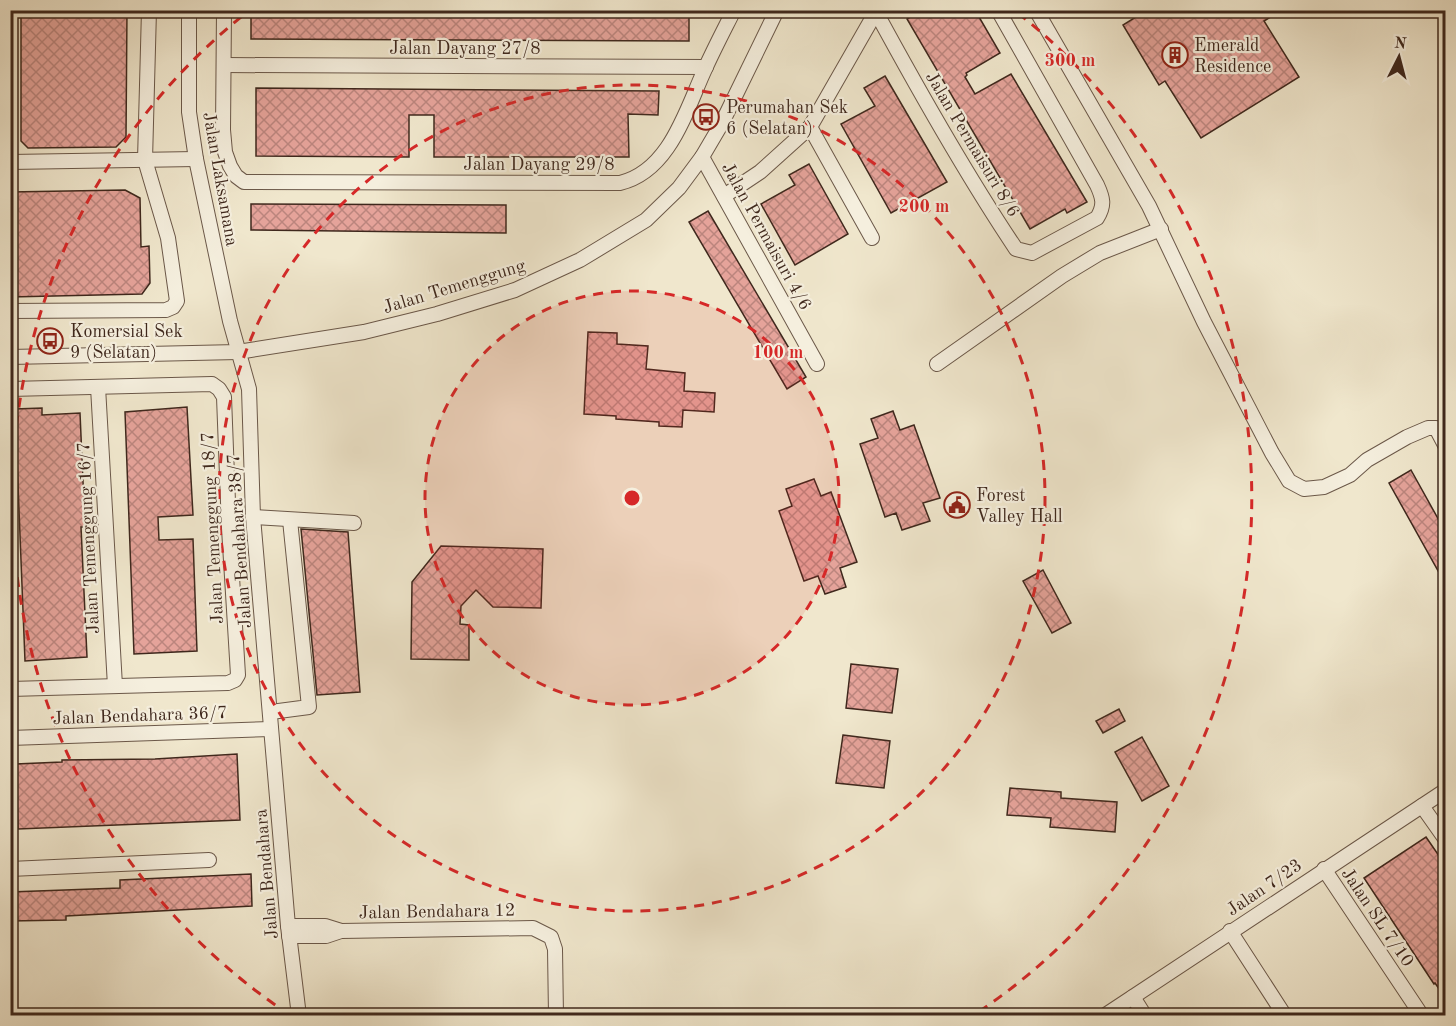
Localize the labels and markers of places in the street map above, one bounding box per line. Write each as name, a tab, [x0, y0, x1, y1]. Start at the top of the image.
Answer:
place label: Emerald Residence	[1194, 37, 1271, 76]
building icon: Emerald Residence	[1160, 40, 1190, 70]
place label: Perumahan Sek 6 (Selatan)	[726, 99, 848, 138]
bus stop icon: Perumahan Sek 6 (Selatan)	[691, 102, 721, 132]
place label: Komersial Sek 9 (Selatan)	[70, 323, 183, 362]
bus stop icon: Komersial Sek 9 (Selatan)	[35, 326, 65, 356]
place label: Forest Valley Hall	[976, 487, 1063, 526]
centre of rings	[622, 488, 642, 508]
public building icon: Forest Valley Hall	[942, 490, 972, 520]

